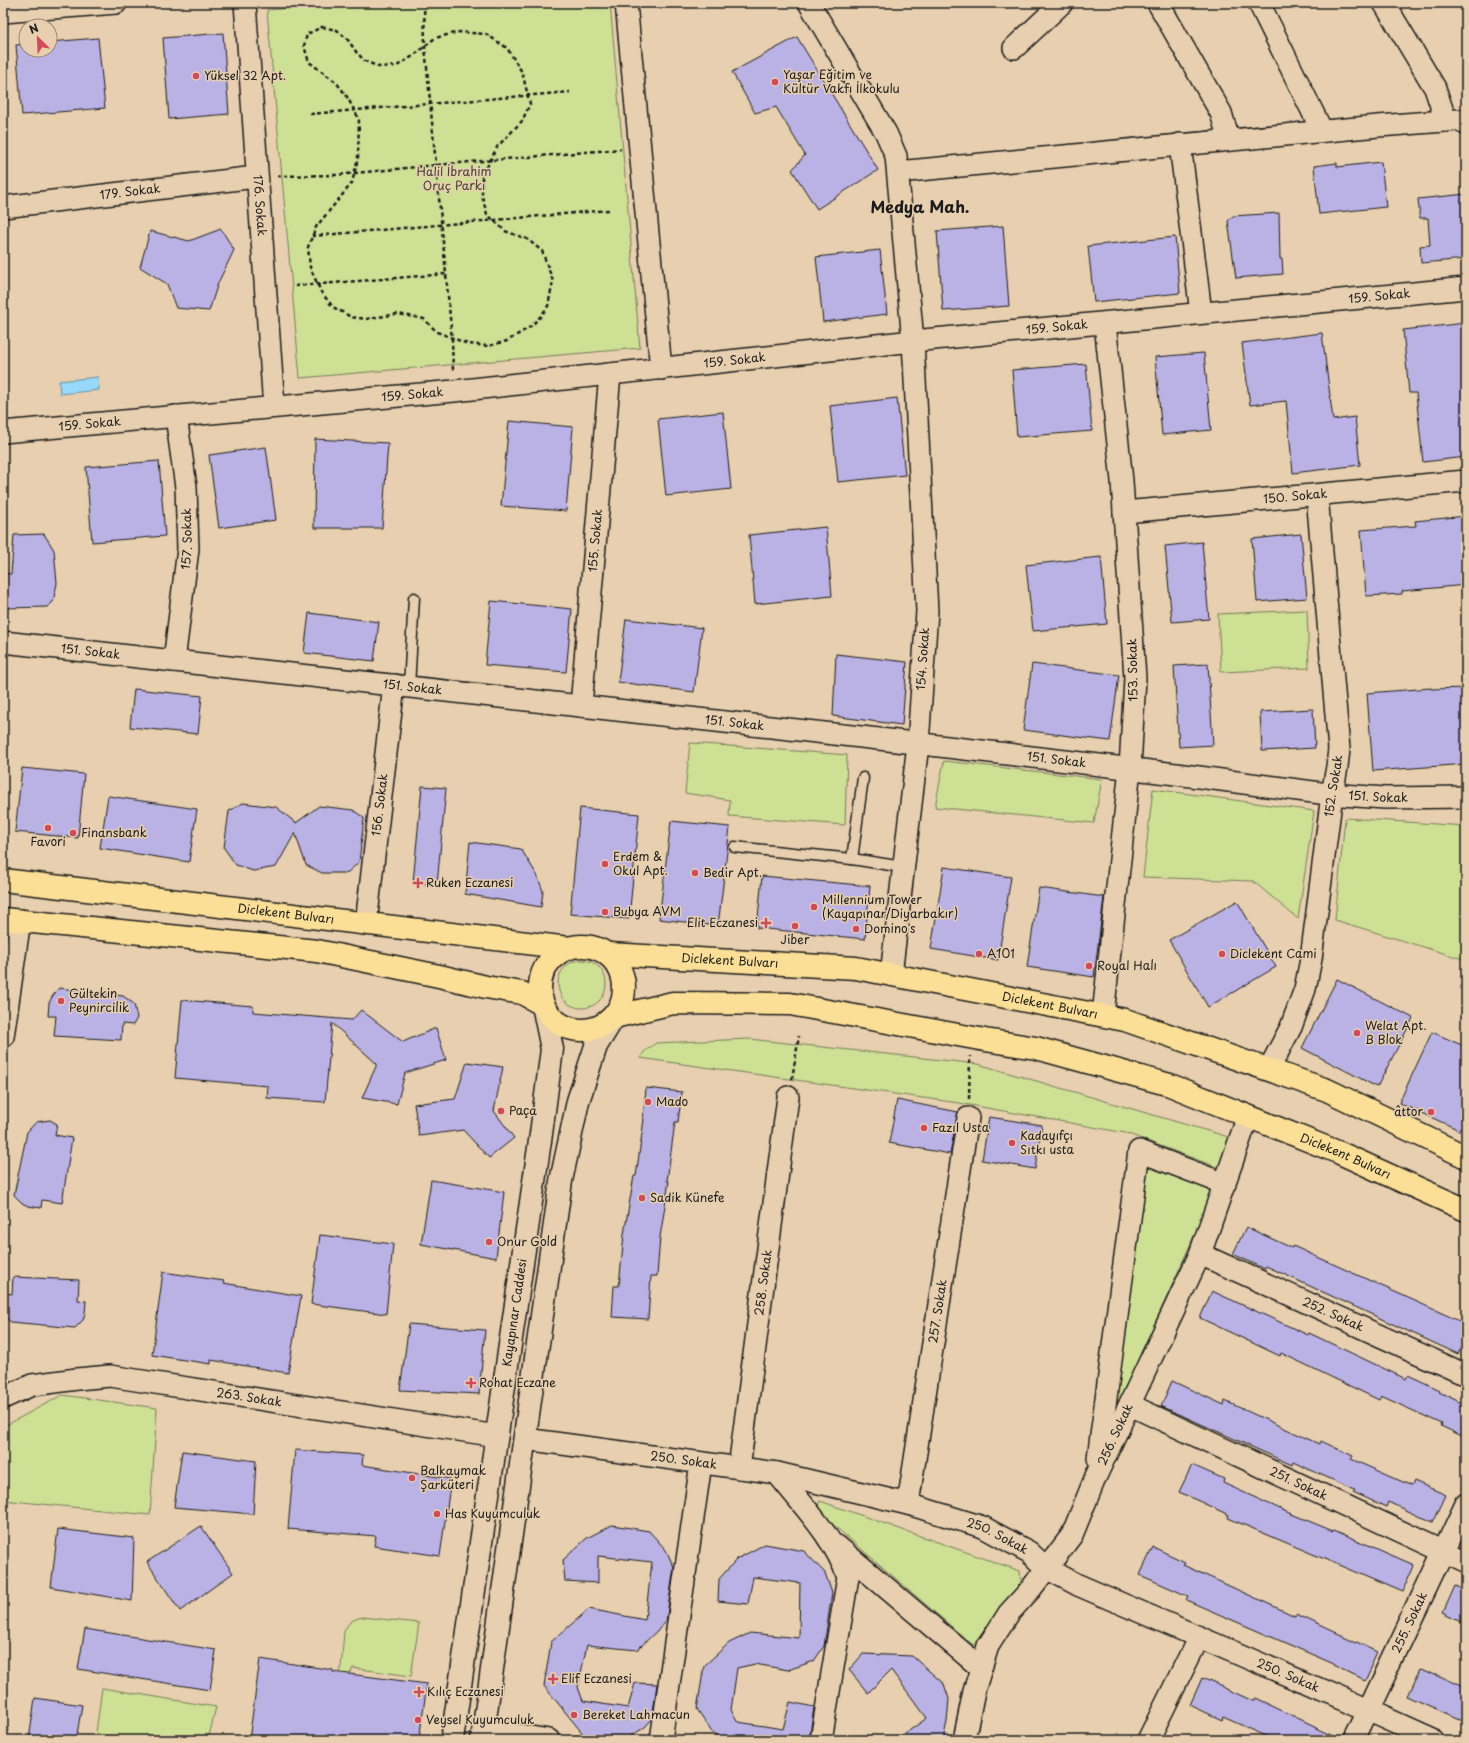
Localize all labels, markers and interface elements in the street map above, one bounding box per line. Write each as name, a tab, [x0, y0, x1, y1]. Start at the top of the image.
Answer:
north arrow	[18, 18, 58, 58]
text: N	[26, 19, 41, 38]
place label: Yaşar Eğitim ve Kültür Vakfı İlkokulu	[783, 65, 900, 97]
place label: Yüksel 32 Apt.	[204, 66, 286, 84]
marker: Yüksel 32 Apt.	[191, 71, 201, 81]
marker: Yaşar Eğitim ve Kültür Vakfı İlkokulu	[770, 77, 780, 87]
park label: Halil İbrahim Oruç Parkı	[417, 162, 491, 194]
street label: 176. Sokak	[249, 174, 272, 237]
street label: 179. Sokak	[99, 178, 161, 203]
district label: Medya Mah.	[871, 194, 969, 218]
street label: 159. Sokak	[1347, 283, 1411, 307]
street label: 159. Sokak	[1025, 314, 1089, 338]
street label: 159. Sokak	[702, 347, 766, 372]
street label: 159. Sokak	[380, 382, 444, 406]
street label: 159. Sokak	[58, 411, 121, 435]
street label: 150. Sokak	[1263, 484, 1328, 507]
street label: 157. Sokak	[175, 508, 196, 571]
street label: 155. Sokak	[583, 508, 606, 573]
street label: 154. Sokak	[911, 627, 933, 691]
street label: 151. Sokak	[60, 638, 121, 663]
street label: 153. Sokak	[1122, 638, 1142, 702]
street label: 151. Sokak	[382, 674, 443, 699]
street label: 151. Sokak	[704, 710, 765, 734]
street label: 151. Sokak	[1026, 746, 1087, 771]
street label: 152. Sokak	[1319, 754, 1346, 818]
street label: 156. Sokak	[366, 772, 392, 837]
street label: 151. Sokak	[1348, 785, 1408, 806]
marker: Favori	[43, 823, 53, 833]
place label: Finansbank	[81, 823, 147, 841]
marker: Finansbank	[68, 828, 78, 838]
place label: Favori	[30, 832, 66, 850]
place label: Erdem & Okul Apt.	[613, 847, 668, 879]
marker: Erdem & Okul Apt.	[600, 859, 610, 869]
place label: Bedir Apt.	[703, 863, 762, 881]
marker: Bedir Apt.	[690, 868, 700, 878]
place label: Ruken Eczanesi	[426, 873, 513, 891]
marker: Ruken Eczanesi	[413, 878, 423, 888]
place label: Millennium Tower (Kayapınar/Diyarbakır)	[822, 890, 958, 922]
street label: Diclekent Bulvarı	[237, 898, 335, 928]
place label: Bubya AVM	[613, 902, 681, 920]
marker: Millennium Tower (Kayapınar/Diyarbakır)	[809, 902, 819, 912]
marker: Bubya AVM	[600, 907, 610, 917]
place label: Elit Eczanesi	[687, 913, 758, 931]
marker: Elit Eczanesi	[761, 918, 771, 928]
place label: Domino's	[864, 919, 916, 937]
marker: Jiber	[790, 921, 800, 931]
marker: Domino's	[851, 924, 861, 934]
place label: Jiber	[780, 930, 810, 948]
place label: A101	[987, 944, 1015, 962]
place label: Diclekent Cami	[1230, 944, 1317, 962]
street label: Diclekent Bulvarı	[681, 948, 779, 972]
marker: A101	[974, 949, 984, 959]
marker: Diclekent Cami	[1217, 949, 1227, 959]
place label: Royal Halı	[1097, 956, 1157, 974]
marker: Royal Halı	[1084, 961, 1094, 971]
place label: Gültekin Peynircilik	[69, 984, 129, 1016]
street label: Diclekent Bulvarı	[1001, 986, 1100, 1023]
marker: Gültekin Peynircilik	[56, 996, 66, 1006]
place label: Welat Apt. B Blok	[1365, 1016, 1427, 1048]
marker: Welat Apt. B Blok	[1352, 1028, 1362, 1038]
place label: Mado	[656, 1092, 688, 1110]
marker: Mado	[643, 1097, 653, 1107]
place label: Paça	[509, 1101, 537, 1119]
place label: âttor	[1394, 1102, 1423, 1120]
marker: Paça	[496, 1106, 506, 1116]
marker: âttor	[1426, 1107, 1436, 1117]
place label: Fazıl Usta	[932, 1118, 990, 1136]
marker: Fazıl Usta	[919, 1123, 929, 1133]
place label: Kadayıfçı Sıtkı usta	[1020, 1126, 1075, 1158]
street label: Diclekent Bulvarı	[1298, 1128, 1394, 1183]
marker: Kadayıfçı Sıtkı usta	[1007, 1138, 1017, 1148]
place label: Sadik Künefe	[650, 1188, 725, 1206]
marker: Sadik Künefe	[637, 1193, 647, 1203]
place label: Onur Gold	[497, 1232, 557, 1250]
marker: Onur Gold	[484, 1237, 494, 1247]
street label: 258. Sokak	[749, 1248, 776, 1317]
street label: Kayapınar Caddesi	[497, 1257, 531, 1368]
street label: 257. Sokak	[923, 1278, 951, 1344]
street label: 252. Sokak	[1300, 1292, 1367, 1335]
place label: Rohat Eczane	[479, 1373, 556, 1391]
marker: Rohat Eczane	[466, 1378, 476, 1388]
street label: 263. Sokak	[215, 1383, 283, 1411]
street label: 256. Sokak	[1092, 1400, 1137, 1468]
street label: 250. Sokak	[649, 1446, 718, 1473]
place label: Balkaymak Şarküteri	[420, 1461, 486, 1493]
street label: 251. Sokak	[1267, 1462, 1331, 1504]
marker: Balkaymak Şarküteri	[407, 1473, 417, 1483]
place label: Has Kuyumculuk	[445, 1504, 540, 1522]
marker: Has Kuyumculuk	[432, 1509, 442, 1519]
street label: 250. Sokak	[965, 1513, 1032, 1558]
street label: 255. Sokak	[1387, 1589, 1431, 1656]
street label: 250. Sokak	[1254, 1653, 1323, 1696]
place label: Elif Eczanesi	[561, 1669, 632, 1687]
marker: Elif Eczanesi	[548, 1674, 558, 1684]
place label: Kılıç Eczanesi	[427, 1682, 504, 1700]
marker: Kılıç Eczanesi	[414, 1687, 424, 1697]
place label: Bereket Lahmacun	[582, 1705, 690, 1723]
place label: Veysel Kuyumculuk	[426, 1710, 534, 1728]
marker: Bereket Lahmacun	[569, 1710, 579, 1720]
marker: Veysel Kuyumculuk	[413, 1715, 423, 1725]

